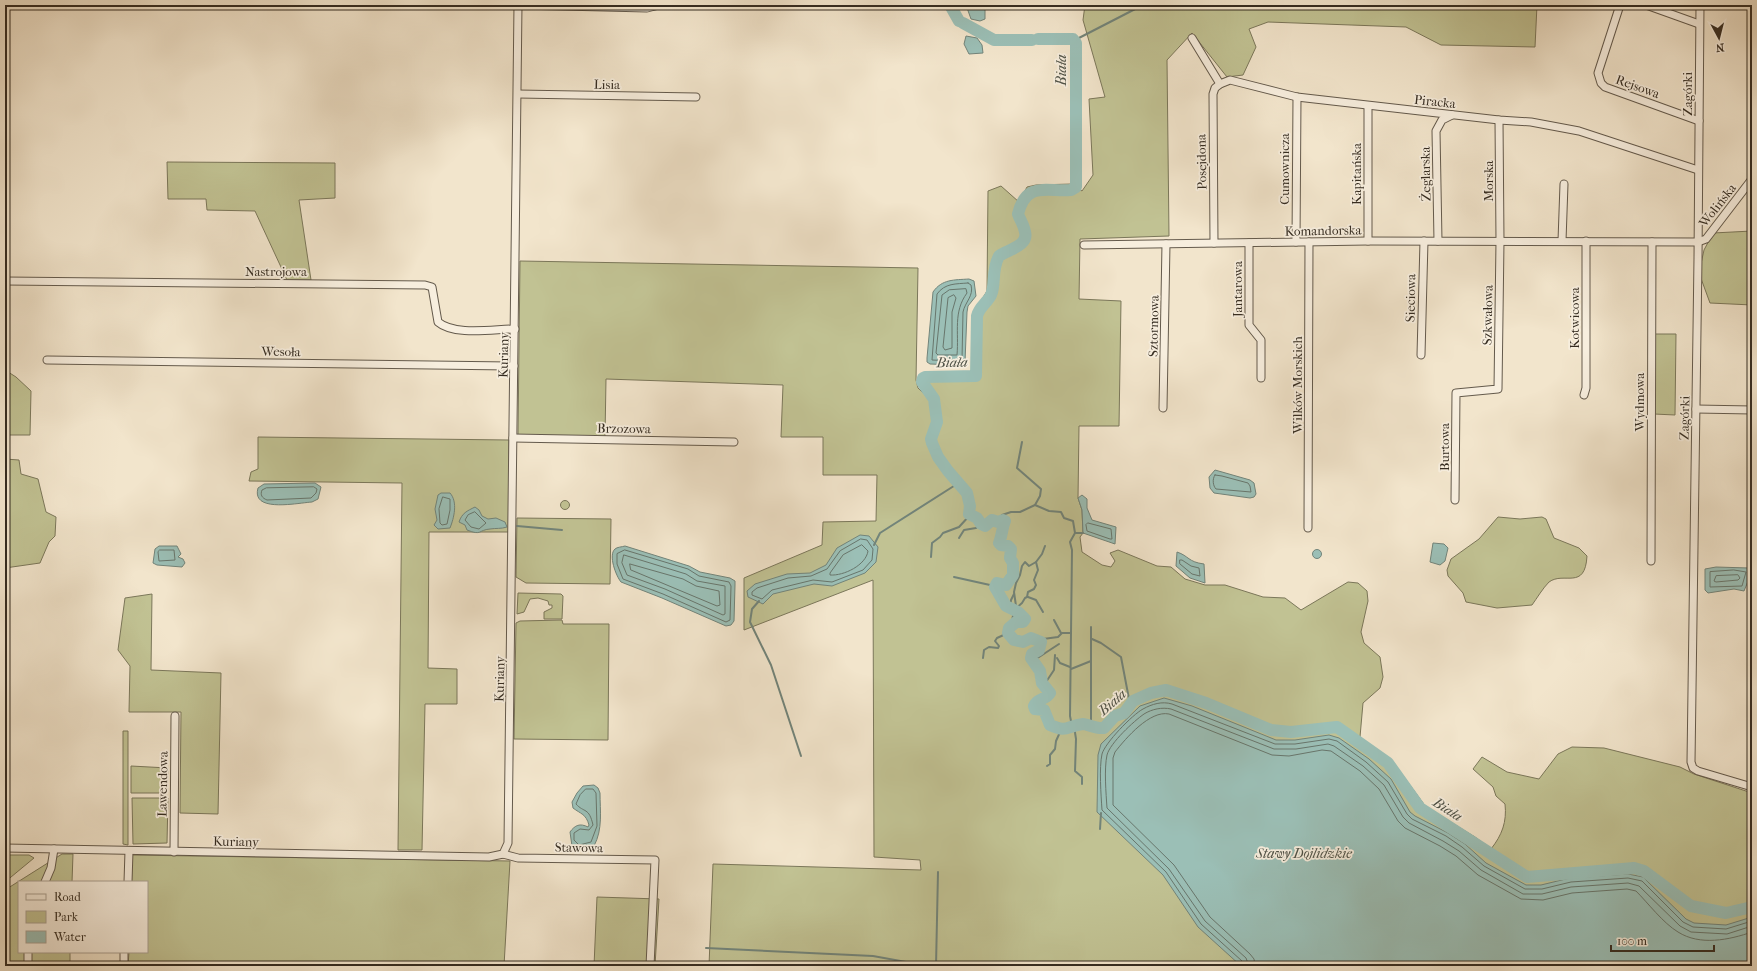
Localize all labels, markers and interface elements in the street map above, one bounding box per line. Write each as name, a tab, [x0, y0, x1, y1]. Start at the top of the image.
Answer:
north arrow	[1699, 18, 1739, 58]
text: N	[1715, 40, 1725, 54]
water label: Biała	[1053, 54, 1070, 87]
street label: Rejsowa	[1614, 72, 1663, 102]
street label: Zagórki	[1680, 72, 1695, 116]
street label: Lisia	[594, 77, 621, 92]
street label: Piracka	[1413, 92, 1457, 111]
street label: Cumownicza	[1277, 132, 1292, 205]
street label: Posejdona	[1193, 133, 1209, 190]
street label: Kapitańska	[1349, 142, 1364, 205]
street label: Żeglarska	[1418, 145, 1433, 202]
street label: Morska	[1481, 159, 1496, 202]
street label: Wolińska	[1695, 180, 1740, 231]
street label: Komandorska	[1285, 222, 1362, 239]
street label: Jantarowa	[1230, 260, 1245, 318]
street label: Nastrojowa	[245, 264, 308, 279]
street label: Sieciowa	[1403, 273, 1418, 322]
street label: Szkwałowa	[1479, 284, 1496, 345]
street label: Kotwicowa	[1567, 286, 1582, 349]
street label: Sztormowa	[1145, 294, 1162, 357]
street label: Kuriany	[496, 331, 511, 378]
street label: Wilków Morskich	[1290, 336, 1305, 435]
street label: Wesoła	[260, 344, 302, 359]
water label: Biała	[935, 354, 968, 371]
street label: Wydmowa	[1632, 372, 1647, 432]
street label: Zagórki	[1677, 396, 1692, 440]
street label: Brzozowa	[597, 421, 652, 436]
street label: Burtowa	[1437, 422, 1452, 471]
street label: Kuriany	[492, 655, 507, 702]
water label: Biała	[1094, 686, 1130, 720]
street label: Lawendowa	[154, 750, 171, 817]
water label: Biała	[1429, 793, 1466, 825]
street label: Kuriany	[213, 834, 260, 849]
street label: Stawowa	[555, 840, 604, 855]
water label: Stawy Dojlidzkie	[1255, 845, 1352, 862]
legend	[18, 881, 148, 953]
text: Road	[54, 890, 81, 904]
text: Park	[54, 910, 79, 924]
scale bar	[1611, 927, 1714, 953]
text: Water	[53, 930, 87, 944]
text: 100 m	[1617, 934, 1647, 948]

